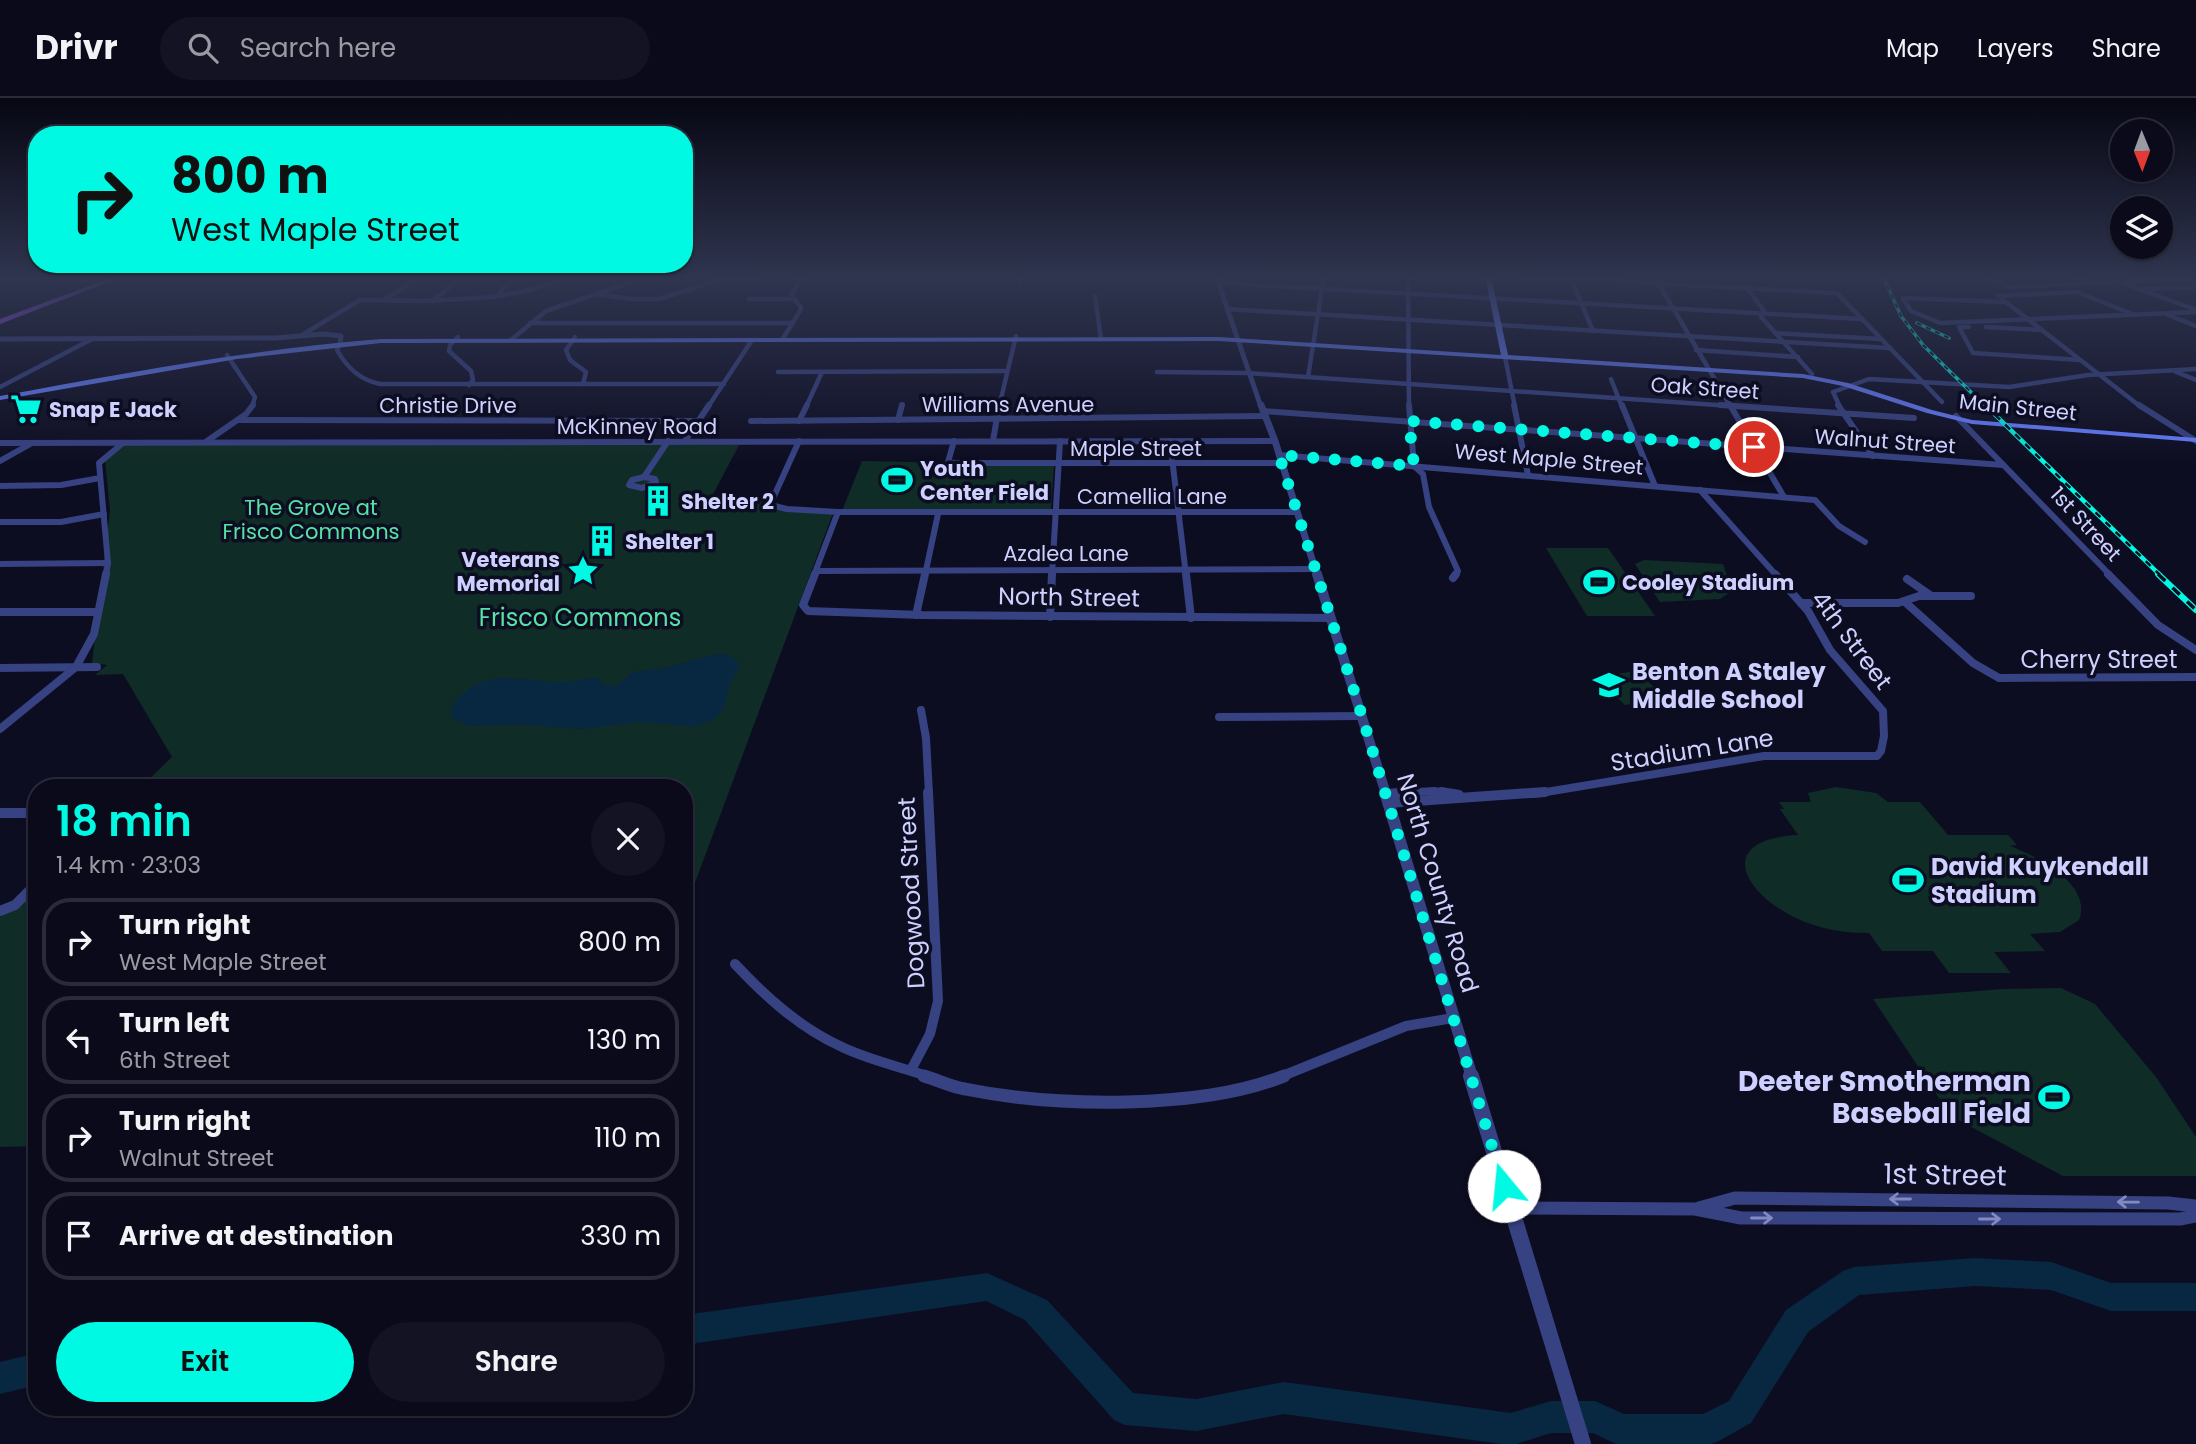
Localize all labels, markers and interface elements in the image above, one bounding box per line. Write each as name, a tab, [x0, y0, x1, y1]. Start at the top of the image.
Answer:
search box	[160, 17, 650, 80]
text: Drivr	[35, 24, 118, 71]
icon: search	[184, 29, 222, 67]
text: Search here	[240, 30, 396, 66]
text: Map	[1886, 32, 1939, 65]
text: Layers	[1977, 32, 2053, 65]
text: Share	[2091, 32, 2161, 65]
north arrow	[2110, 119, 2174, 182]
map controls	[2110, 119, 2173, 259]
text: 800 m	[171, 142, 329, 210]
icon: right	[56, 154, 147, 245]
button: layers	[2110, 196, 2173, 259]
text: West Maple Street	[171, 207, 460, 252]
street label: Oak Street	[1650, 370, 1760, 406]
street label: Main Street	[1958, 386, 2078, 428]
street label: Williams Avenue	[922, 390, 1094, 419]
street label: Christie Drive	[379, 391, 517, 420]
supermarket icon: Snap E Jack	[9, 392, 43, 426]
place label: Snap E Jack	[49, 395, 177, 424]
street label: McKinney Road	[557, 412, 717, 441]
pin	[1724, 417, 1784, 477]
street label: Walnut Street	[1813, 422, 1957, 460]
icon: arrive	[1735, 428, 1773, 466]
street label: Maple Street	[1070, 434, 1202, 463]
street label: West Maple Street	[1453, 436, 1645, 482]
place label: Youth Center Field	[920, 454, 1049, 507]
sports icon: Youth Center Field	[880, 463, 914, 497]
street label: 1st Street	[2044, 480, 2128, 568]
street label: Camellia Lane	[1077, 482, 1227, 511]
building icon: Shelter 2	[641, 484, 675, 518]
place label: Shelter 2	[681, 487, 774, 516]
park label: The Grove at Frisco Commons	[222, 493, 400, 546]
building icon: Shelter 1	[585, 524, 619, 558]
place label: Shelter 1	[625, 527, 714, 556]
street label: Azalea Lane	[1003, 539, 1129, 568]
place label: Veterans Memorial	[457, 545, 560, 598]
place icon: Veterans Memorial	[566, 554, 600, 588]
sports icon: Cooley Stadium	[1582, 565, 1616, 599]
place label: Cooley Stadium	[1622, 568, 1794, 597]
street label: North Street	[998, 579, 1140, 615]
street label: 4th Street	[1804, 584, 1900, 696]
park label: Frisco Commons	[479, 601, 681, 634]
street label: Cherry Street	[2021, 643, 2177, 676]
place label: Benton A Staley Middle School	[1632, 655, 1827, 716]
school or university icon: Benton A Staley Middle School	[1592, 668, 1626, 702]
street label: Stadium Lane	[1608, 721, 1776, 779]
street label: North County Road	[1389, 769, 1487, 997]
text: 18 min	[56, 792, 192, 851]
street label: Dogwood Street	[890, 796, 932, 990]
button: close	[591, 802, 665, 876]
text: 1.4 km · 23:03	[56, 849, 201, 881]
place label: David Kuykendall Stadium	[1931, 850, 2149, 911]
sports icon: David Kuykendall Stadium	[1891, 863, 1925, 897]
text: Turn right	[119, 907, 251, 943]
icon: right	[60, 923, 98, 961]
text: 800 m	[578, 924, 661, 960]
text: West Maple Street	[119, 946, 327, 978]
text: Turn left	[119, 1005, 230, 1041]
icon: left	[60, 1021, 98, 1059]
text: 130 m	[587, 1022, 661, 1058]
text: 6th Street	[119, 1044, 230, 1076]
place label: Deeter Smotherman Baseball Field	[1738, 1062, 2031, 1133]
sports icon: Deeter Smotherman Baseball Field	[2037, 1080, 2071, 1114]
text: Turn right	[119, 1103, 251, 1139]
icon: right	[60, 1119, 98, 1157]
text: 110 m	[594, 1120, 661, 1156]
text: Walnut Street	[119, 1142, 274, 1174]
position arrow	[1467, 1149, 1541, 1223]
street label: 1st Street	[1883, 1154, 2007, 1196]
one-way arrow	[1889, 1192, 1912, 1206]
one-way arrow	[2117, 1195, 2140, 1209]
one-way arrow	[1750, 1211, 1773, 1225]
one-way arrow	[1978, 1212, 2001, 1226]
icon: arrive	[60, 1217, 98, 1255]
text: Arrive at destination	[119, 1218, 394, 1254]
text: 330 m	[580, 1218, 661, 1254]
button: Exit	[56, 1322, 354, 1402]
button: Share	[368, 1322, 665, 1402]

